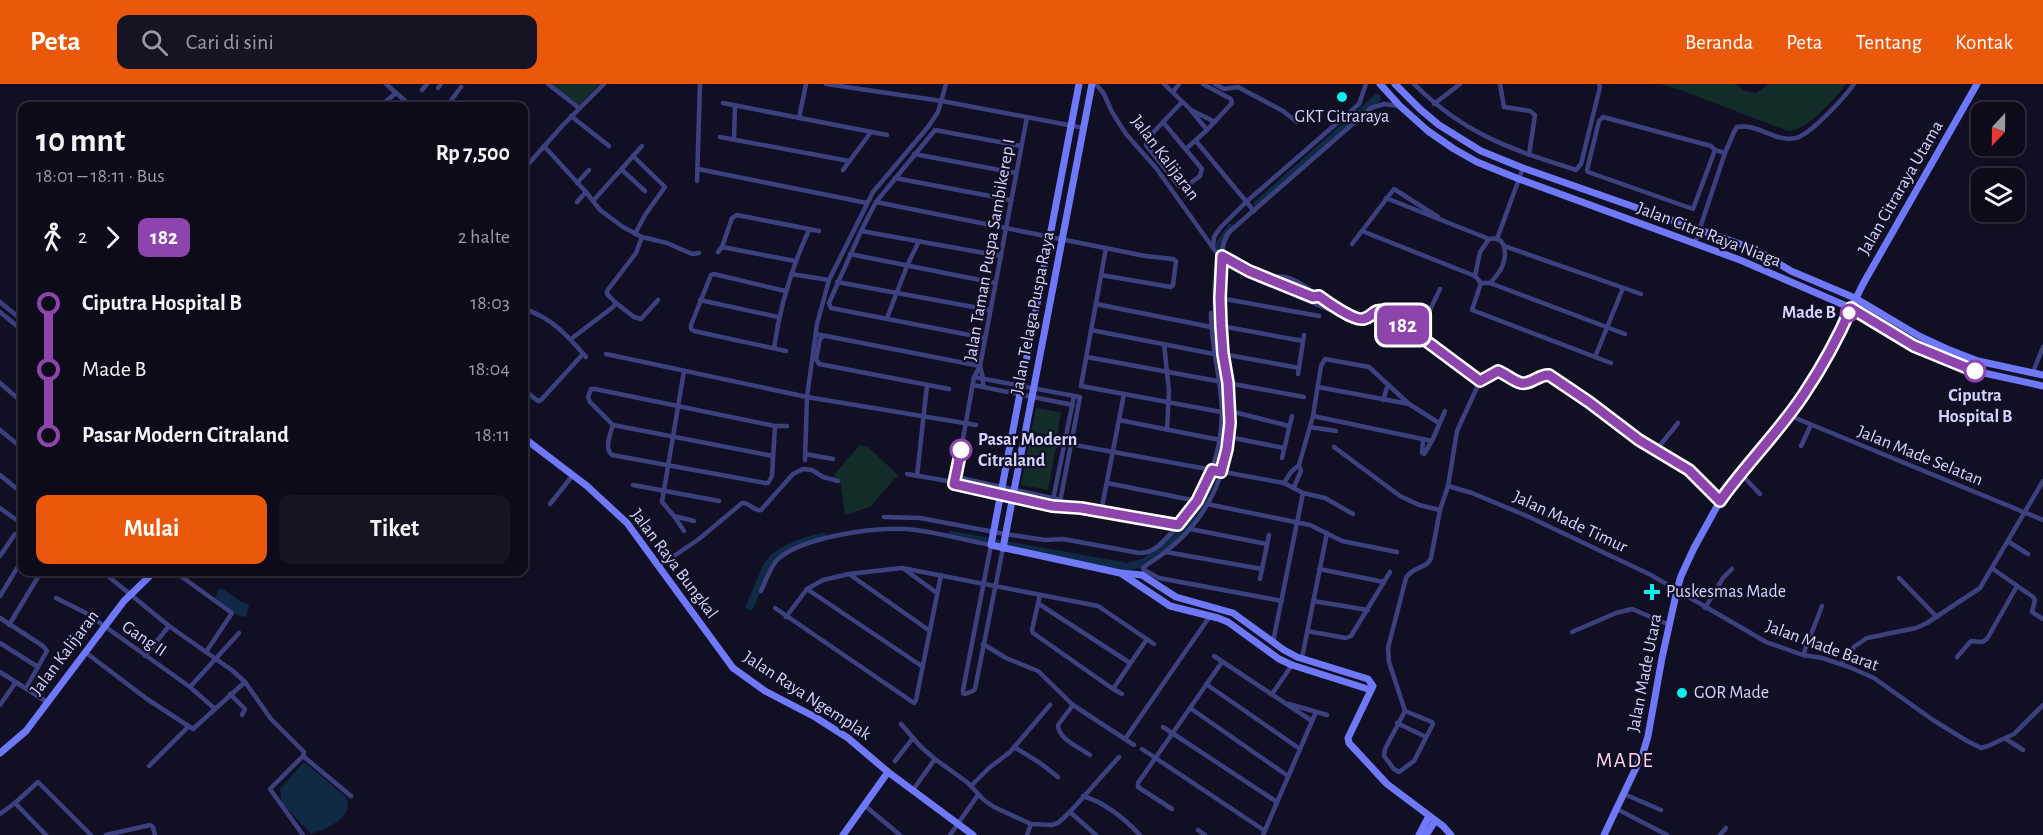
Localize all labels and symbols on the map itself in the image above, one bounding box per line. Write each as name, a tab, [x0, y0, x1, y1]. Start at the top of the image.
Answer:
marker: GKT Citraraya	[1335, 90, 1349, 104]
north arrow	[1971, 102, 2025, 156]
place label: GKT Citraraya	[1295, 108, 1389, 126]
street label: Jalan Kalijaran	[1127, 112, 1203, 204]
street label: Jalan Citraraya Utama	[1855, 118, 1947, 258]
street label: Jalan Taman Puspa Sambikerep I	[962, 137, 1018, 363]
street label: Jalan Citra Raya Niaga	[1634, 199, 1784, 271]
street label: Jalan Telaga Puspa Raya	[1008, 230, 1058, 396]
place label: Made B	[1782, 304, 1836, 322]
marker: Made B	[1840, 304, 1858, 322]
line badge: 182	[1368, 306, 1438, 344]
marker: Ciputra Hospital B	[1964, 360, 1986, 382]
place label: Ciputra Hospital B	[1938, 387, 2012, 426]
street label: Jalan Made Selatan	[1855, 423, 1985, 489]
place label: Pasar Modern Citraland	[978, 431, 1077, 470]
marker: Pasar Modern Citraland	[950, 439, 972, 461]
street label: Jalan Made Timur	[1510, 488, 1630, 556]
street label: Jalan Raya Bungkal	[627, 506, 721, 622]
marker: Puskesmas Made	[1643, 583, 1661, 601]
place label: Puskesmas Made	[1666, 583, 1786, 601]
street label: Jalan Kalijaran	[27, 607, 103, 699]
street label: Jalan Made Utara	[1625, 612, 1665, 734]
street label: Jalan Made Barat	[1763, 617, 1881, 675]
street label: Gang II	[118, 618, 170, 660]
street label: Jalan Raya Ngemplak	[740, 648, 875, 744]
place label: GOR Made	[1694, 684, 1769, 702]
marker: GOR Made	[1675, 686, 1689, 700]
district label: MADE	[1596, 750, 1654, 771]

